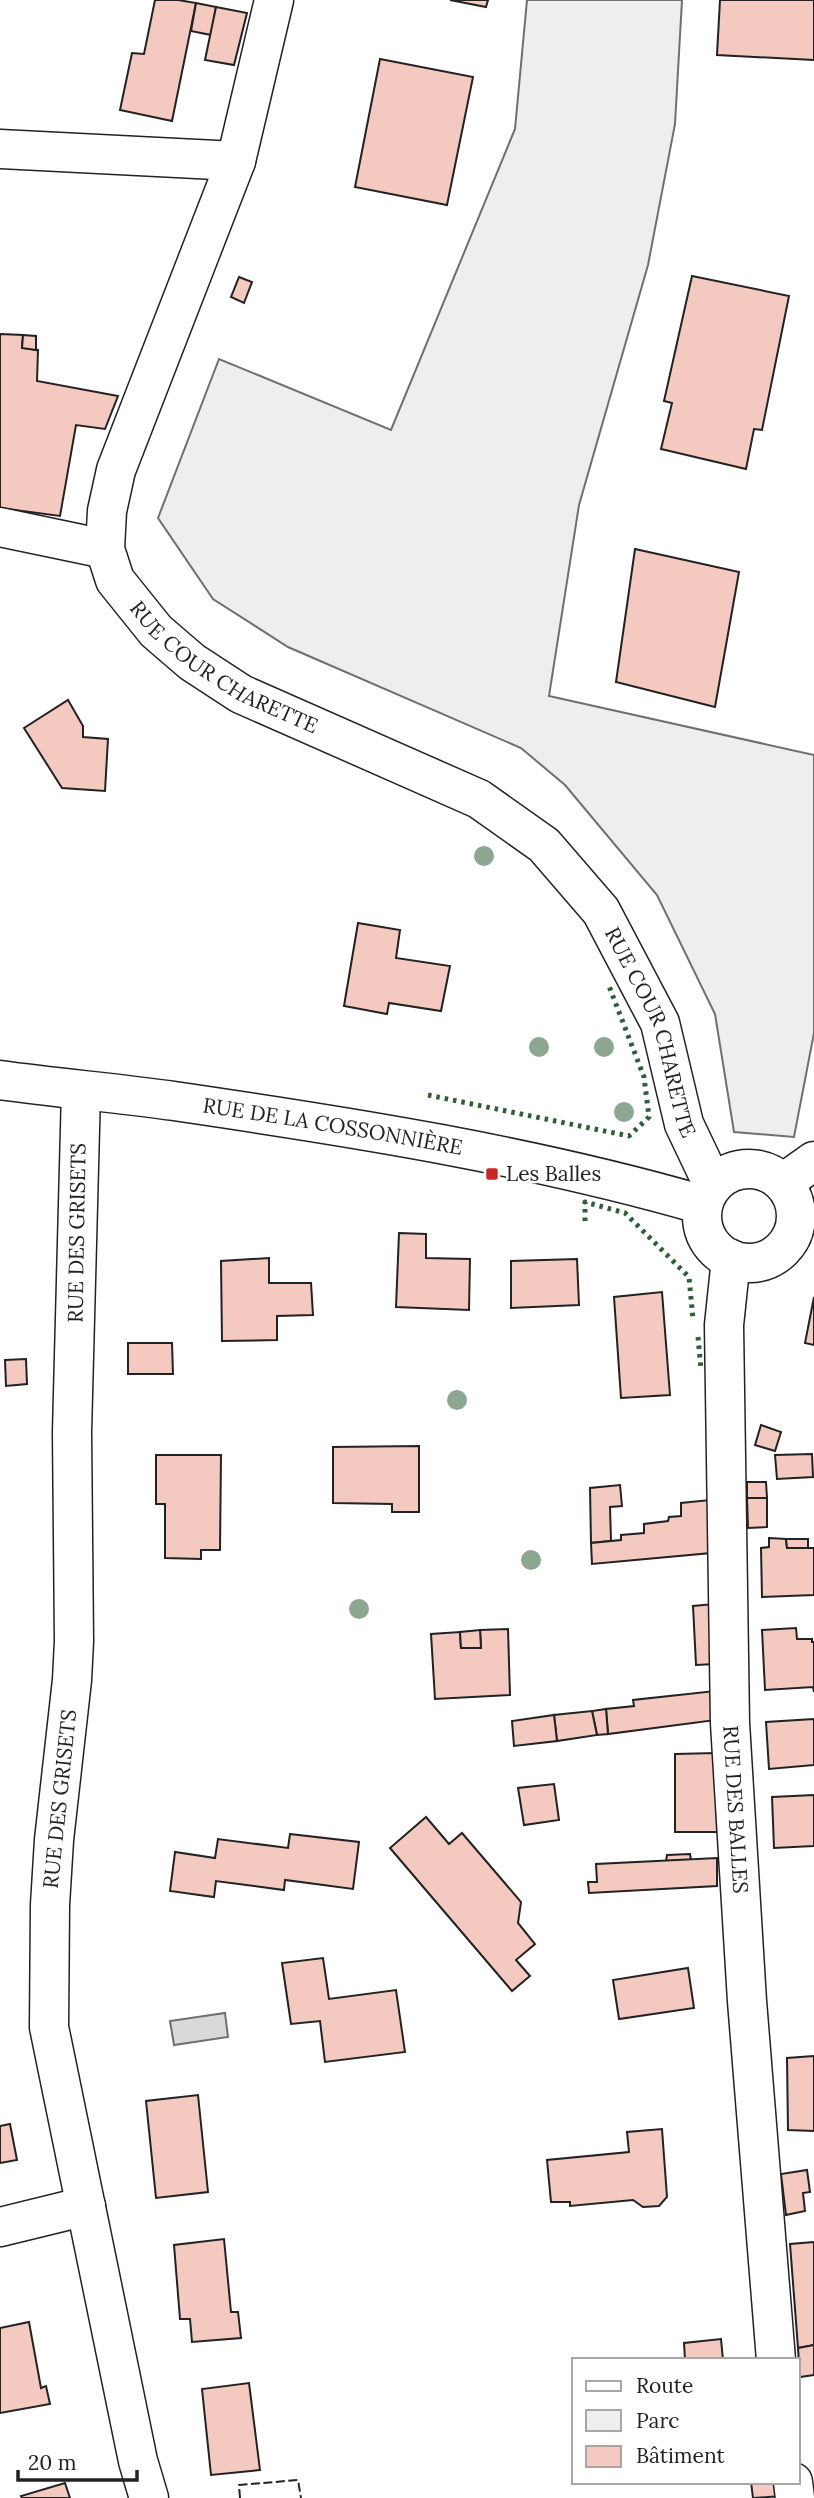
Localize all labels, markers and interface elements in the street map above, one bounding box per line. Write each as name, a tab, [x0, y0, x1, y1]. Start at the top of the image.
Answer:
street label: RUE COUR CHARETTE	[124, 595, 322, 739]
street label: RUE COUR CHARETTE	[599, 922, 702, 1142]
street label: RUE DE LA COSSONNIÈRE	[201, 1091, 465, 1161]
street label: RUE DES GRISETS	[61, 1143, 92, 1323]
place label: Les Balles	[506, 1160, 601, 1187]
marker: Les Balles	[484, 1166, 500, 1182]
street label: RUE DES GRISETS	[37, 1708, 82, 1890]
street label: RUE DES BALLES	[717, 1725, 754, 1894]
legend	[572, 2358, 800, 2484]
text: Route	[636, 2372, 693, 2399]
text: Parc	[636, 2407, 680, 2434]
scale bar	[18, 2438, 136, 2482]
text: Bâtiment	[636, 2442, 725, 2469]
text: 20 m	[28, 2449, 77, 2476]

